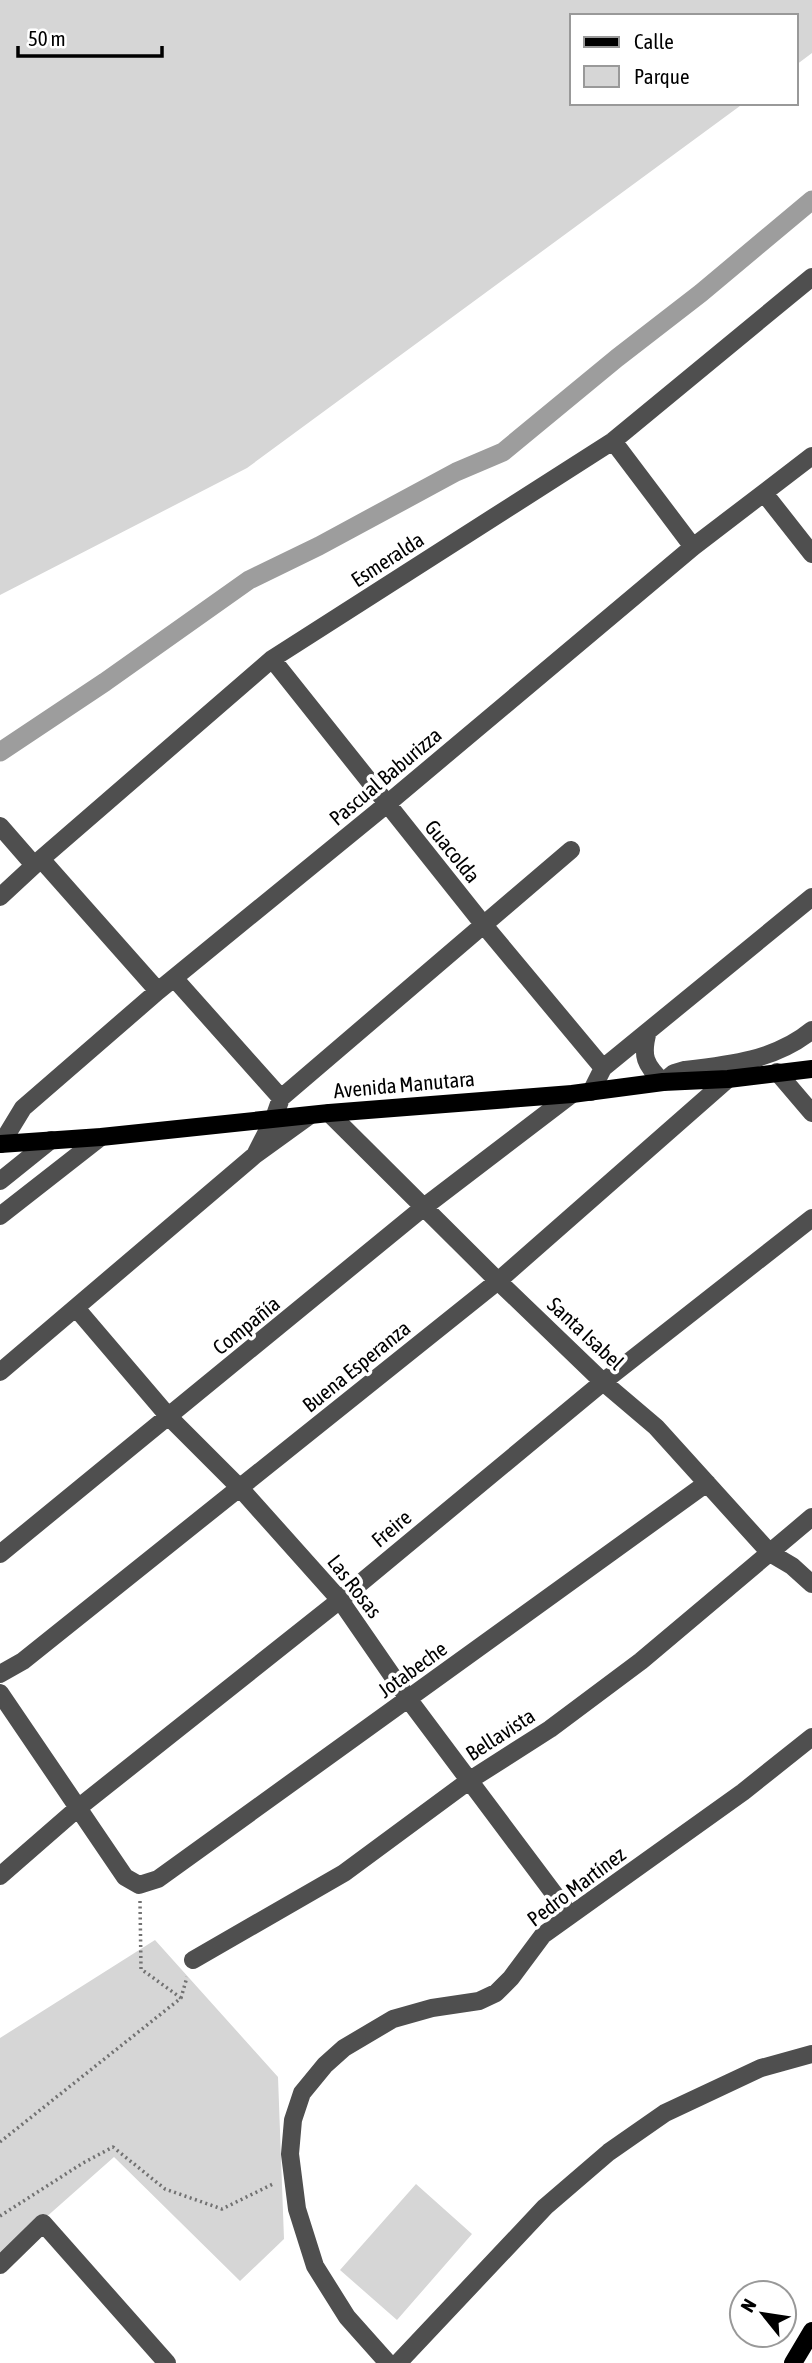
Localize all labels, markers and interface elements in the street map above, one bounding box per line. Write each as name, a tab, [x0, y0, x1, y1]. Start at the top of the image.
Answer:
scale bar	[18, 14, 161, 58]
legend	[570, 14, 798, 105]
text: 50 m	[28, 26, 66, 50]
text: Calle	[634, 29, 674, 53]
text: Parque	[634, 64, 689, 88]
street label: Esmeralda	[346, 527, 428, 591]
street label: Pascual Baburizza	[324, 722, 446, 830]
street label: Guacolda	[420, 815, 486, 887]
street label: Avenida Manutara	[333, 1066, 475, 1102]
street label: Compañía	[208, 1291, 284, 1359]
street label: Santa Isabel	[543, 1292, 629, 1374]
street label: Buena Esperanza	[297, 1315, 415, 1417]
street label: Freire	[366, 1505, 416, 1551]
street label: Las Rosas	[323, 1550, 387, 1622]
street label: Jotabeche	[373, 1636, 451, 1702]
street label: Bellavista	[461, 1703, 539, 1765]
street label: Pedro Martínez	[522, 1841, 630, 1931]
north arrow	[728, 2279, 798, 2349]
text: N	[736, 2295, 761, 2316]

